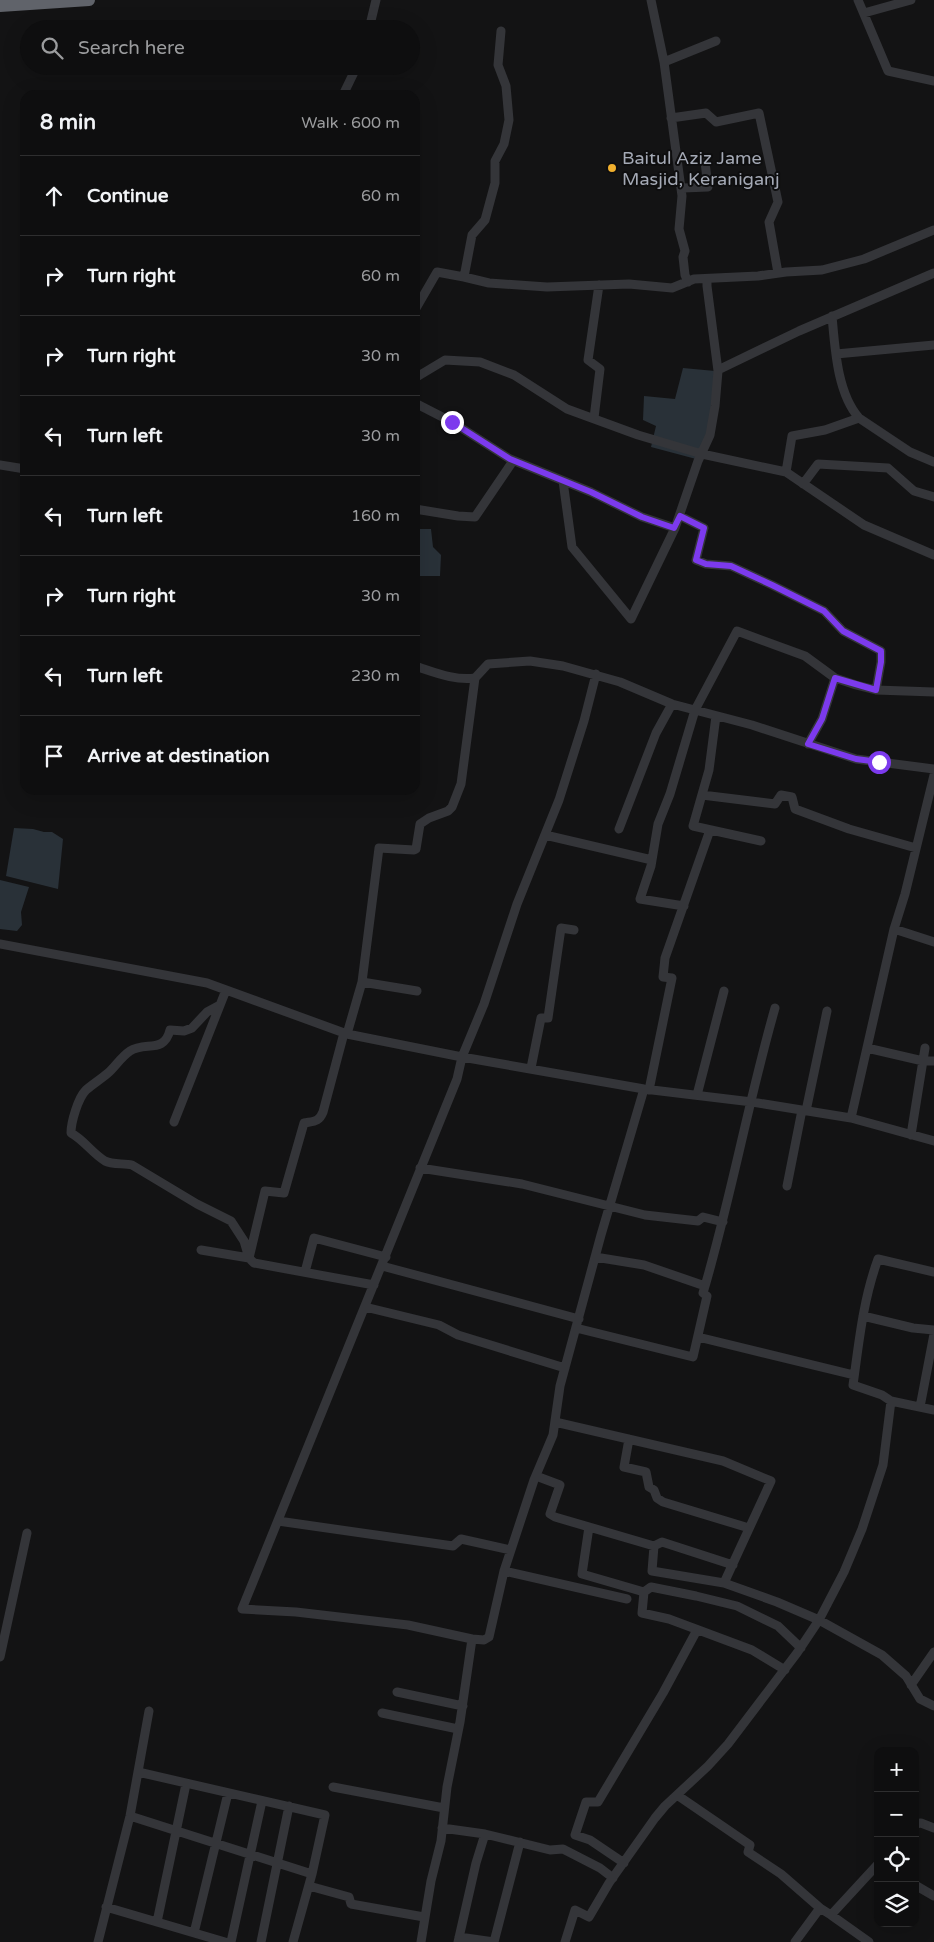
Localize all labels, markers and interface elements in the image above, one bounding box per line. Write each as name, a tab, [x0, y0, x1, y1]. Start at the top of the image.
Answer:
search box	[20, 20, 420, 75]
icon: search	[38, 34, 66, 62]
text: Search here	[78, 37, 185, 59]
text: 8 min	[40, 110, 96, 135]
text: Walk · 600 m	[301, 113, 400, 133]
place label: Baitul Aziz Jame Masjid, Keraniganj	[622, 147, 780, 190]
marker: Baitul Aziz Jame Masjid, Keraniganj	[606, 162, 618, 174]
icon: ahead	[40, 182, 68, 210]
text: Continue	[87, 185, 169, 207]
text: 60 m	[361, 186, 400, 206]
icon: right	[40, 262, 68, 290]
text: Turn right	[87, 265, 175, 287]
text: 60 m	[361, 266, 400, 286]
icon: right	[40, 342, 68, 370]
text: Turn right	[87, 345, 175, 367]
text: 30 m	[361, 346, 400, 366]
route end	[441, 411, 464, 434]
icon: left	[40, 422, 68, 450]
text: Turn left	[87, 425, 163, 447]
text: 30 m	[361, 426, 400, 446]
icon: left	[40, 502, 68, 530]
text: Turn left	[87, 505, 163, 527]
text: 160 m	[351, 506, 400, 526]
icon: right	[40, 582, 68, 610]
text: Turn right	[87, 585, 175, 607]
text: 30 m	[361, 586, 400, 606]
icon: left	[40, 662, 68, 690]
text: Turn left	[87, 665, 163, 687]
text: 230 m	[351, 666, 400, 686]
icon: arrive	[40, 742, 68, 770]
text: Arrive at destination	[87, 745, 270, 767]
route start	[868, 751, 891, 774]
map controls	[874, 1747, 919, 1927]
button: +	[874, 1747, 919, 1792]
button: −	[874, 1792, 919, 1837]
button: locate	[874, 1837, 919, 1882]
button: layers	[874, 1882, 919, 1927]

